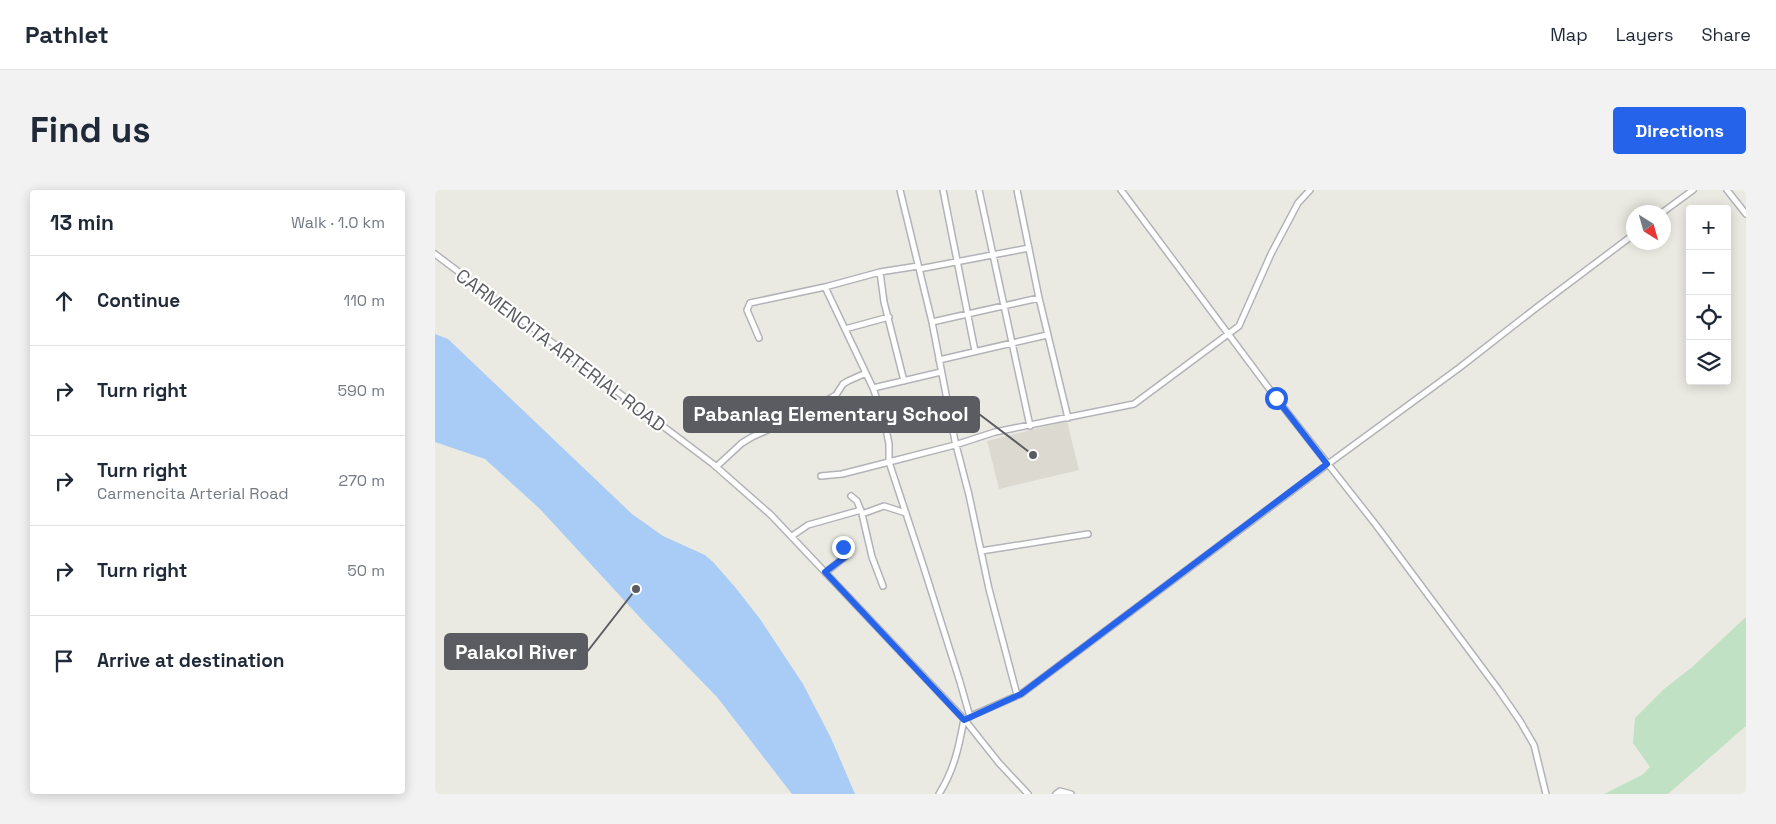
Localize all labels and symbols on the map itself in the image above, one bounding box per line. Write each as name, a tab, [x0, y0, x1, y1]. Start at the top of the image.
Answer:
north arrow	[1626, 205, 1671, 250]
street label: CARMENCITA ARTERIAL ROAD	[451, 263, 671, 438]
route start	[1265, 387, 1288, 410]
callout: Pabanlag Elementary School	[684, 397, 979, 432]
text: Pabanlag Elementary School	[693, 401, 969, 427]
route end	[832, 536, 855, 559]
callout: Palakol River	[445, 634, 587, 669]
text: Palakol River	[455, 639, 577, 665]

